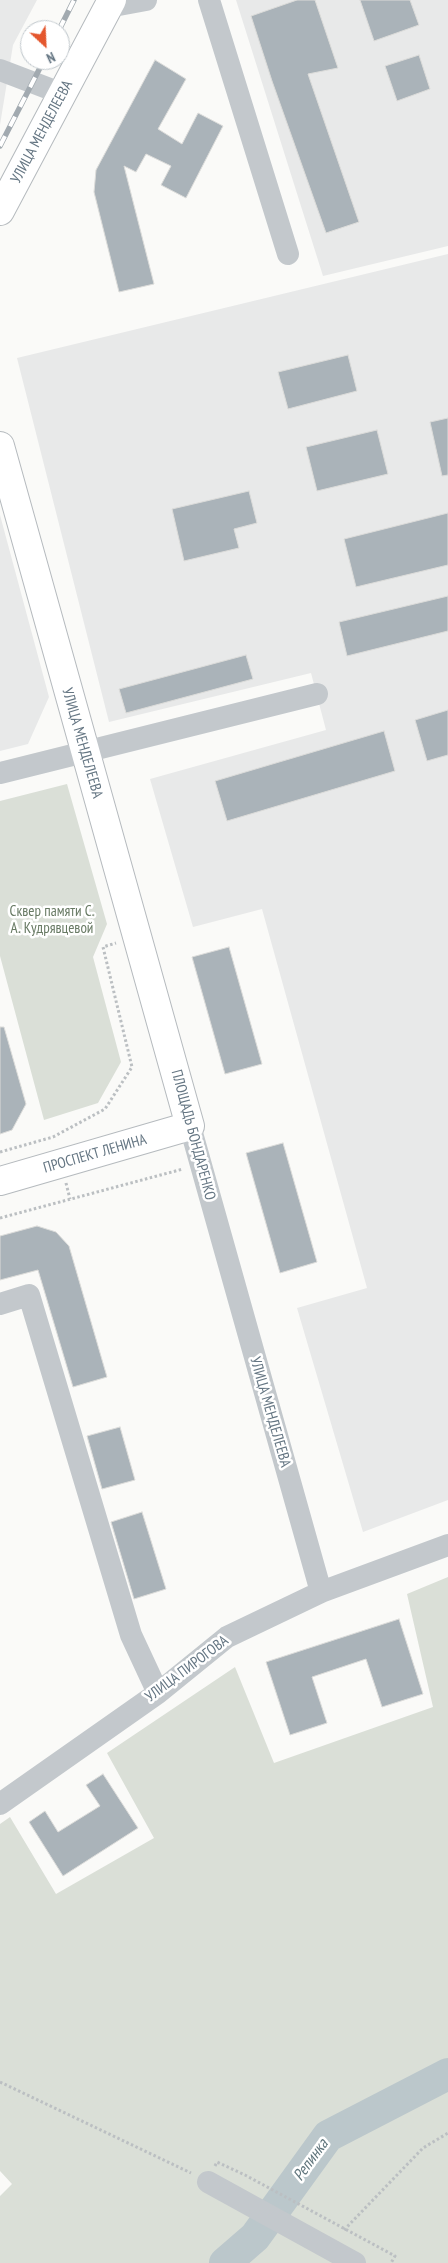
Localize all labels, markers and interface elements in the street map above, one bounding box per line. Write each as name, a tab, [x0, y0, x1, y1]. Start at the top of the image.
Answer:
north arrow	[20, 20, 70, 70]
text: N	[44, 48, 58, 67]
street label: УЛИЦА МЕНДЕЛЕЕВА	[7, 77, 77, 187]
street label: УЛИЦА МЕНДЕЛЕЕВА	[58, 686, 106, 800]
park label: Сквер памяти С. А. Кудрявцевой	[10, 903, 94, 938]
street label: ПЛОЩАДЬ БОНДАРЕНКО	[167, 1068, 219, 1202]
street label: ПРОСПЕКТ ЛЕНИНА	[41, 1131, 149, 1177]
street label: УЛИЦА МЕНДЕЛЕЕВА	[246, 1355, 294, 1469]
street label: УЛИЦА ПИРОГОВА	[142, 1632, 232, 1706]
water label: Репинка	[289, 2135, 333, 2185]

